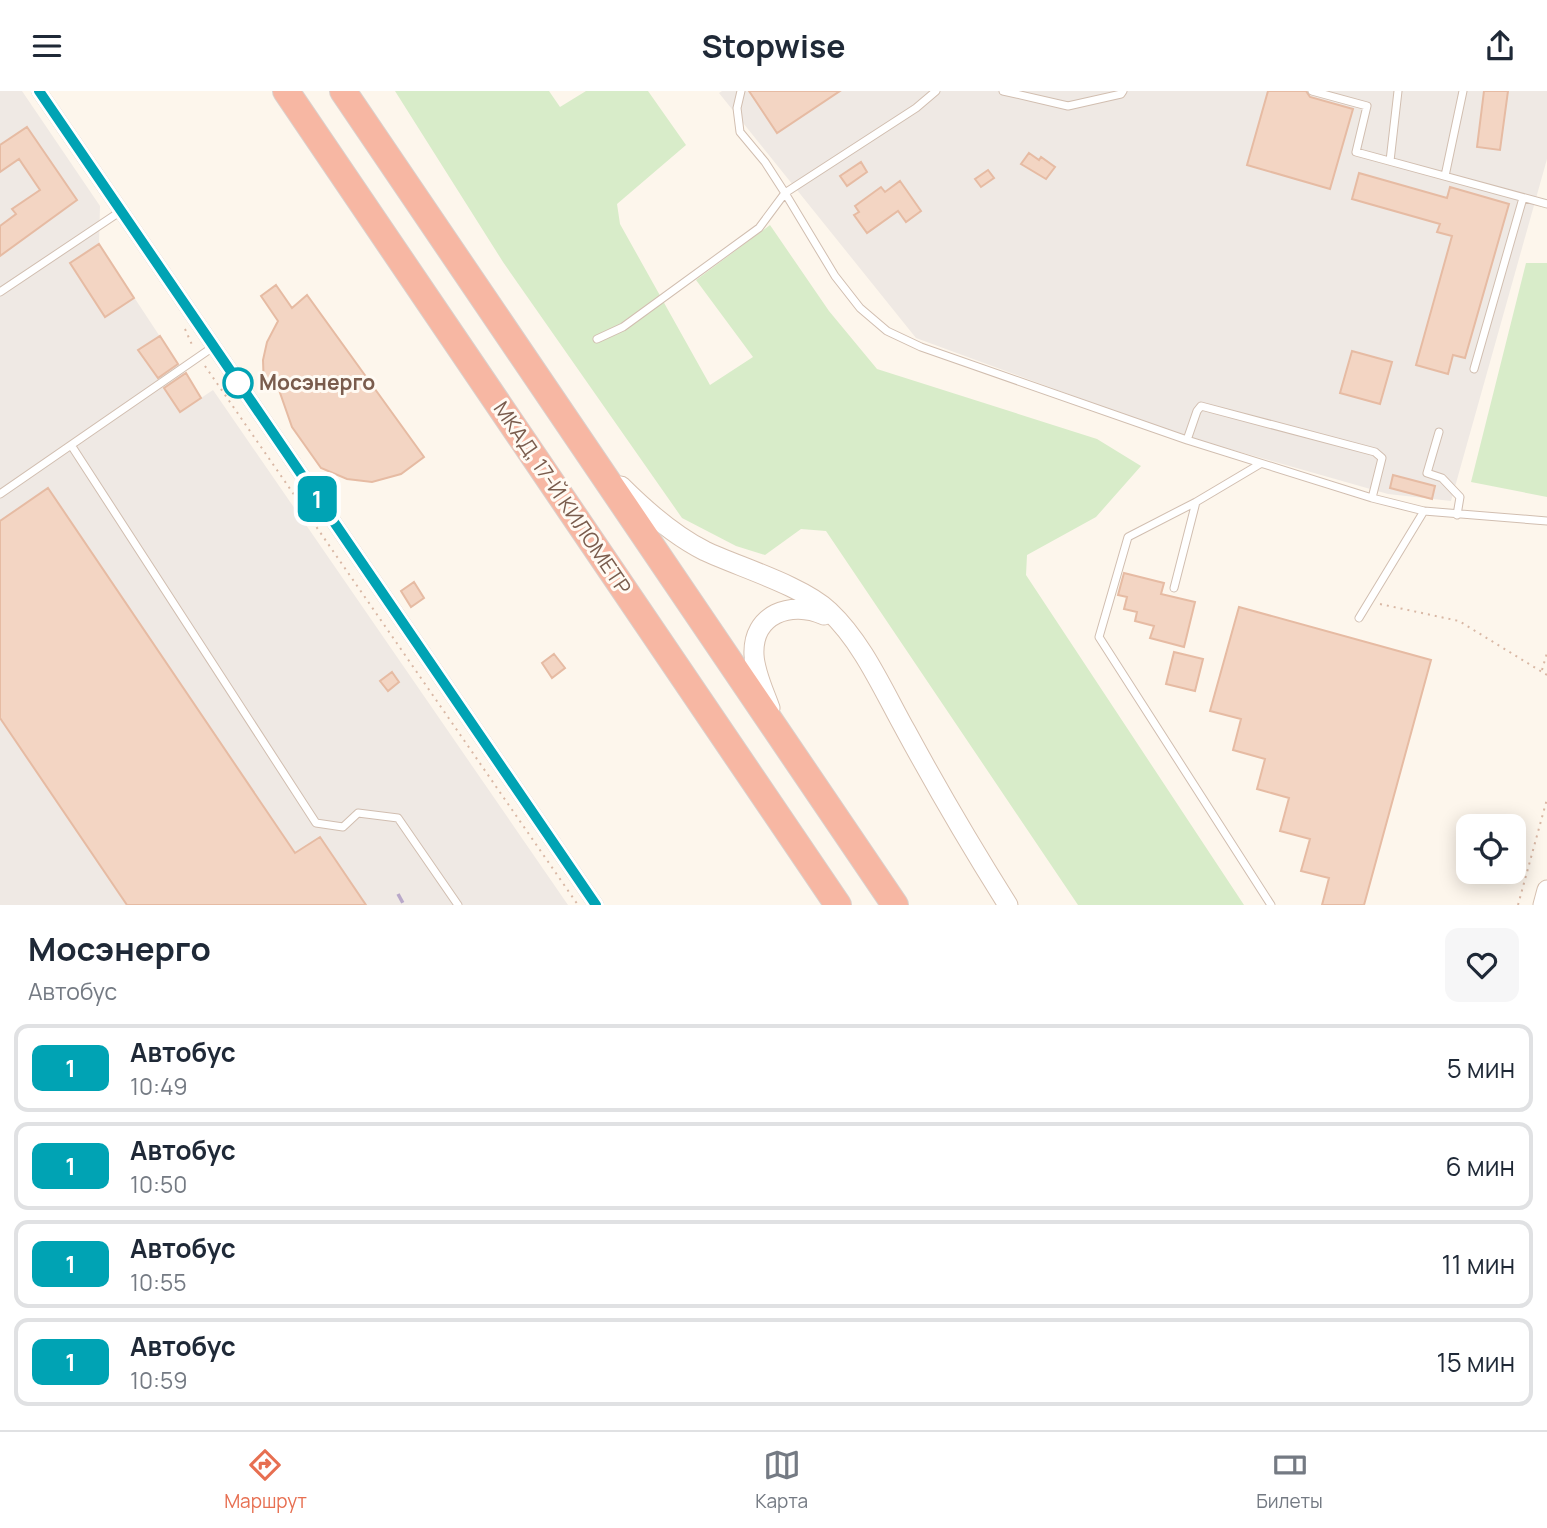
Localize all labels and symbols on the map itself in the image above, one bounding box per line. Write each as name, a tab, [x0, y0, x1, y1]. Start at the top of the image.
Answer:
marker: Мосэнерго	[223, 368, 253, 398]
place label: Мосэнерго	[259, 368, 375, 396]
street label: МКАД, 17-Й КИЛОМЕТР	[488, 396, 638, 600]
line badge: 1	[294, 476, 340, 522]

